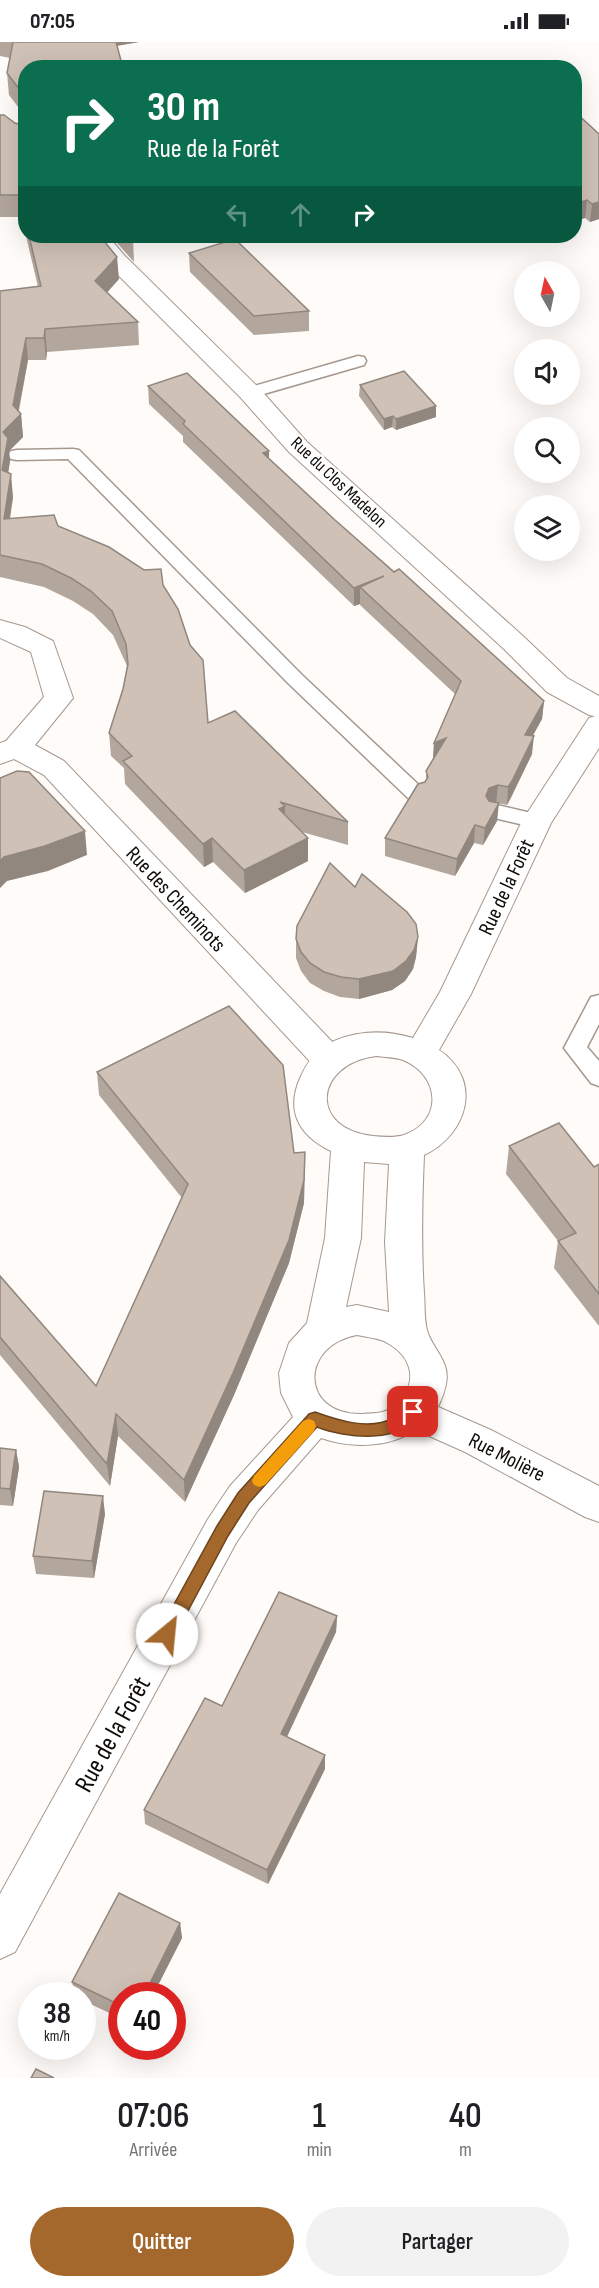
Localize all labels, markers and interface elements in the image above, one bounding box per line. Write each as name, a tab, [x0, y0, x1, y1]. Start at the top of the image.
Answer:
text: 07:05	[30, 8, 75, 35]
text: 30 m	[147, 82, 220, 133]
icon: right	[48, 84, 126, 162]
text: Rue de la Forêt	[147, 133, 279, 165]
icon: left	[221, 198, 254, 231]
icon: ahead	[284, 198, 317, 231]
icon: right	[347, 198, 380, 231]
north arrow	[514, 261, 580, 327]
map controls	[514, 261, 580, 561]
button: sound	[514, 339, 580, 405]
button: search	[514, 417, 580, 483]
street label: Rue du Clos Madelon	[286, 433, 391, 532]
button: layers	[514, 495, 580, 561]
street label: Rue de la Forêt	[473, 835, 540, 939]
street label: Rue des Cheminots	[121, 842, 231, 957]
pin	[387, 1386, 438, 1437]
icon: arrive	[396, 1395, 429, 1428]
street label: Rue Molière	[464, 1428, 549, 1487]
position arrow	[135, 1602, 199, 1666]
street label: Rue de la Forêt	[69, 1671, 158, 1798]
speed limit sign: 40	[108, 1982, 186, 2060]
text: 38	[43, 1996, 71, 2032]
text: km/h	[44, 2027, 70, 2046]
text: 07:06	[117, 2095, 189, 2138]
text: 1	[313, 2095, 326, 2138]
text: 40	[449, 2095, 482, 2138]
text: Arrivée	[129, 2138, 177, 2162]
text: min	[307, 2138, 332, 2162]
text: m	[459, 2138, 472, 2162]
button: Quitter	[30, 2207, 294, 2276]
button: Partager	[306, 2207, 569, 2276]

